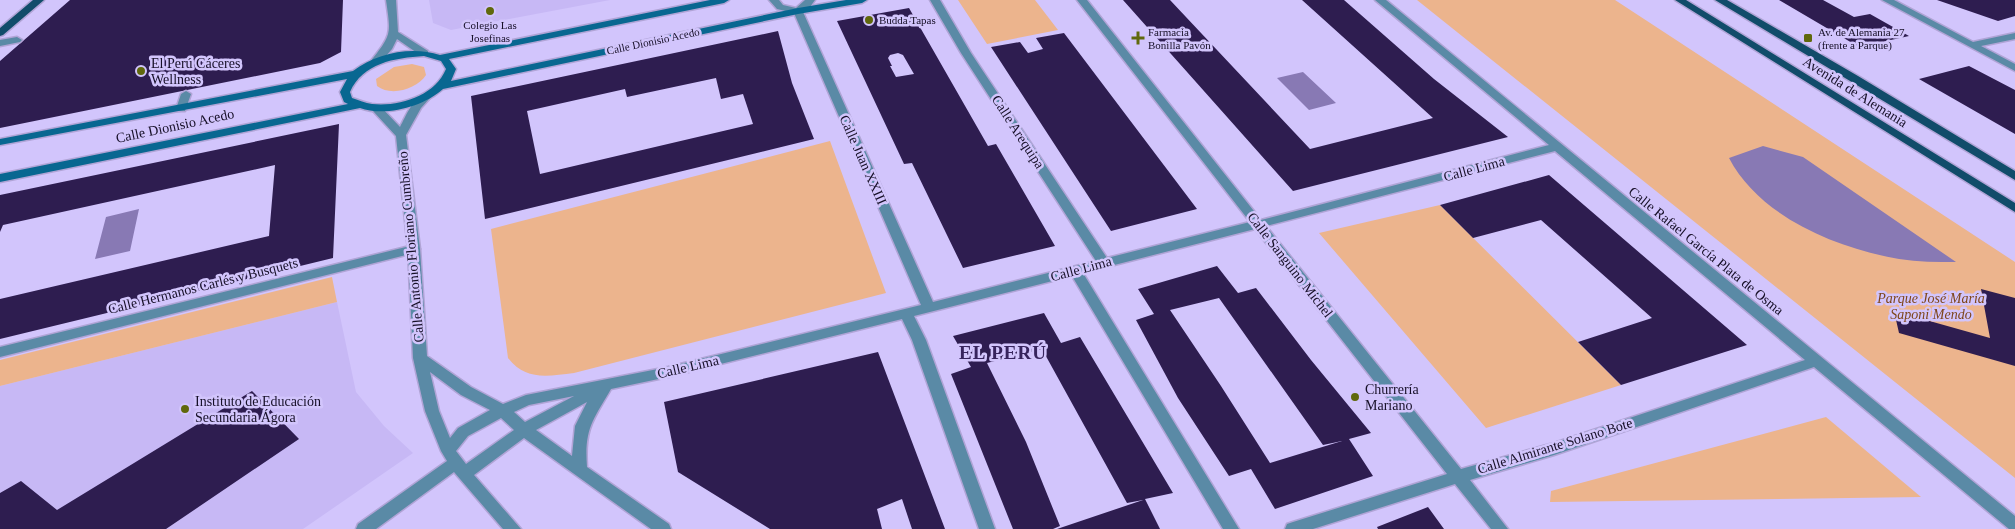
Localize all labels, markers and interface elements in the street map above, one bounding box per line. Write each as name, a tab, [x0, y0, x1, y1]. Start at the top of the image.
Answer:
marker: Colegio Las Josefinas	[484, 5, 496, 17]
marker: Budda Tapas	[863, 14, 875, 26]
place label: Budda Tapas	[879, 14, 936, 26]
place label: Colegio Las Josefinas	[463, 19, 517, 44]
street label: Calle Dionisio Acedo	[605, 25, 701, 57]
place label: Farmacia Bonilla Pavón	[1148, 26, 1211, 51]
place label: Av. de Alemania 27 (frente a Parque)	[1818, 26, 1905, 52]
marker: Farmacia Bonilla Pavón	[1132, 32, 1144, 44]
marker: Av. de Alemania 27 (frente a Parque)	[1802, 32, 1814, 44]
street label: Avenida de Alemania	[1800, 54, 1911, 131]
place label: El Perú Cáceres Wellness	[151, 56, 240, 87]
marker: El Perú Cáceres Wellness	[135, 65, 147, 77]
street label: Calle Arequipa	[989, 93, 1048, 172]
street label: Calle Dionisio Acedo	[114, 106, 236, 146]
street label: Calle Juan XXIII	[837, 113, 890, 207]
street label: Calle Antonio Floriano Cumbreño	[395, 151, 427, 343]
street label: Calle Lima	[1442, 153, 1507, 184]
street label: Calle Rafael García Plata de Osma	[1626, 184, 1787, 319]
street label: Calle Sanguino Michel	[1244, 210, 1336, 321]
street label: Calle Lima	[1049, 253, 1114, 284]
street label: Calle Hermanos Carlés y Busquets	[106, 255, 300, 317]
park label: Parque José María Saponi Mendo	[1876, 291, 1985, 322]
district label: EL PERÚ	[959, 342, 1047, 363]
street label: Calle Lima	[656, 352, 721, 381]
place label: Churrería Mariano	[1365, 382, 1419, 413]
marker: Churrería Mariano	[1349, 391, 1361, 403]
place label: Instituto de Educación Secundaria Ágora	[195, 394, 321, 425]
marker: Instituto de Educación Secundaria Ágora	[179, 403, 191, 415]
street label: Calle Almirante Solano Bote	[1476, 415, 1634, 477]

